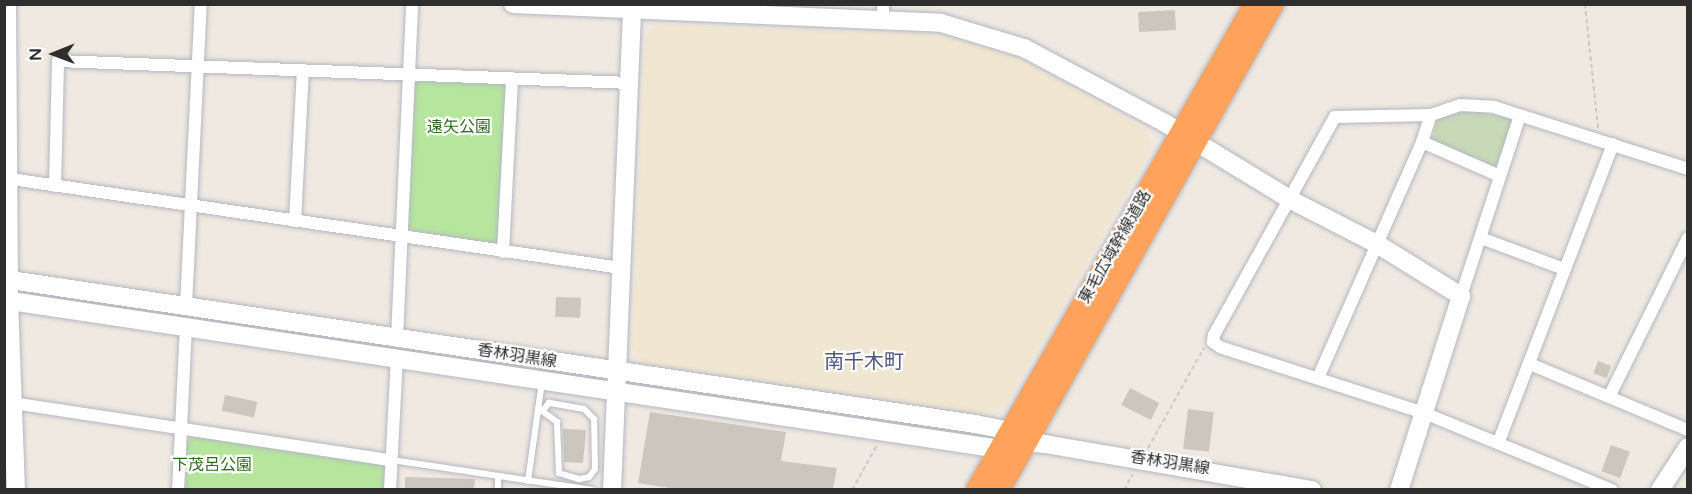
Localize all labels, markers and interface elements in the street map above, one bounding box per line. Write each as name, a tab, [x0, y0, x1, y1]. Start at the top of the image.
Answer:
north arrow	[24, 24, 84, 84]
text: N	[26, 48, 46, 61]
park label: 遠矢公園	[427, 117, 491, 137]
street label: 東毛広域幹線道路	[1075, 187, 1155, 307]
street label: 香林羽黒線	[476, 340, 558, 372]
district label: 南千木町	[824, 350, 904, 374]
street label: 香林羽黒線	[1129, 447, 1211, 479]
park label: 下茂呂公園	[172, 455, 252, 475]

